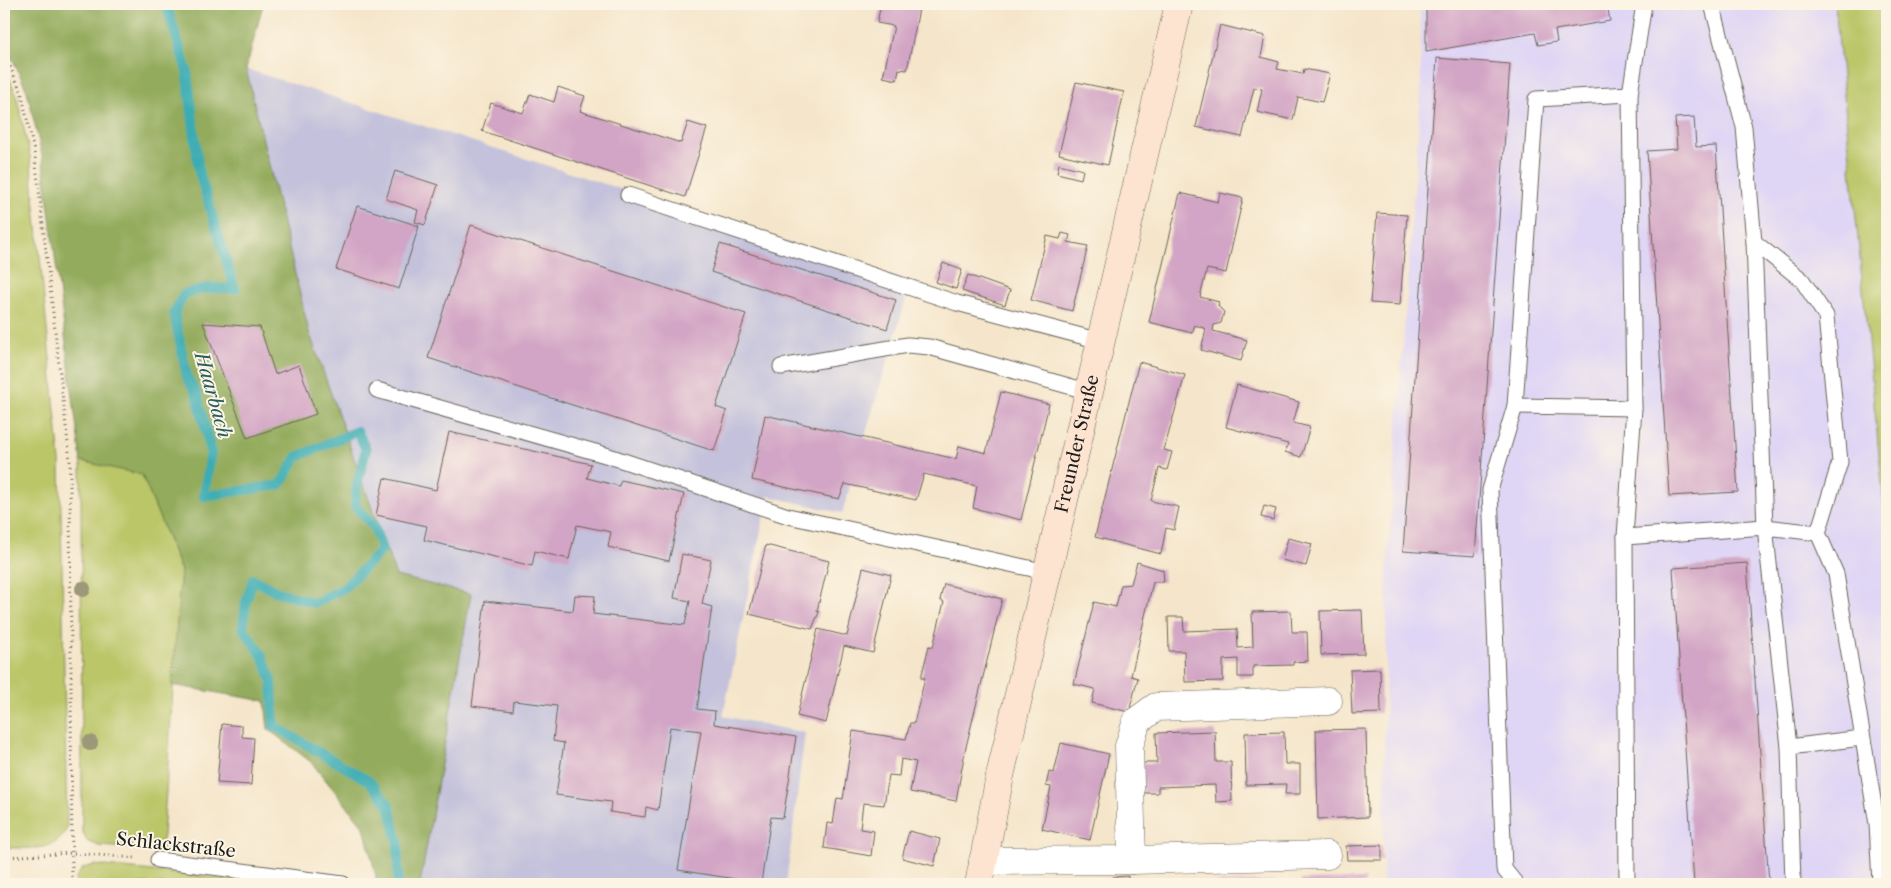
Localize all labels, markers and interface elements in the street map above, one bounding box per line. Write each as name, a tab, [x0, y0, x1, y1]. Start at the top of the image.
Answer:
water label: Haarbach	[189, 347, 236, 441]
street label: Freunder Straße	[1050, 372, 1104, 515]
street label: Schlackstraße	[115, 828, 237, 862]

